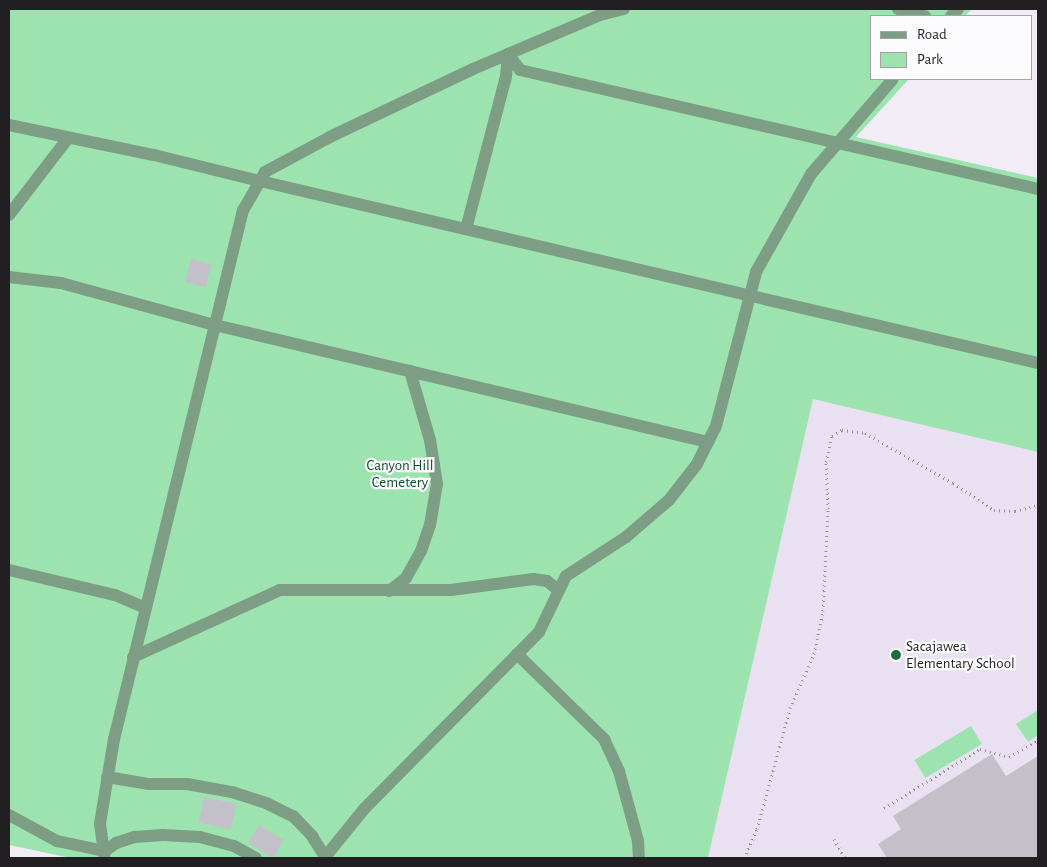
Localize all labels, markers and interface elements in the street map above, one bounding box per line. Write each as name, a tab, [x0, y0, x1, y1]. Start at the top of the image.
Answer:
legend	[870, 15, 1032, 80]
text: Road	[917, 27, 947, 42]
text: Park	[917, 52, 943, 67]
park label: Canyon Hill Cemetery	[367, 456, 433, 491]
place label: Sacajawea Elementary School	[906, 637, 1015, 672]
marker: Sacajawea Elementary School	[890, 649, 902, 661]

